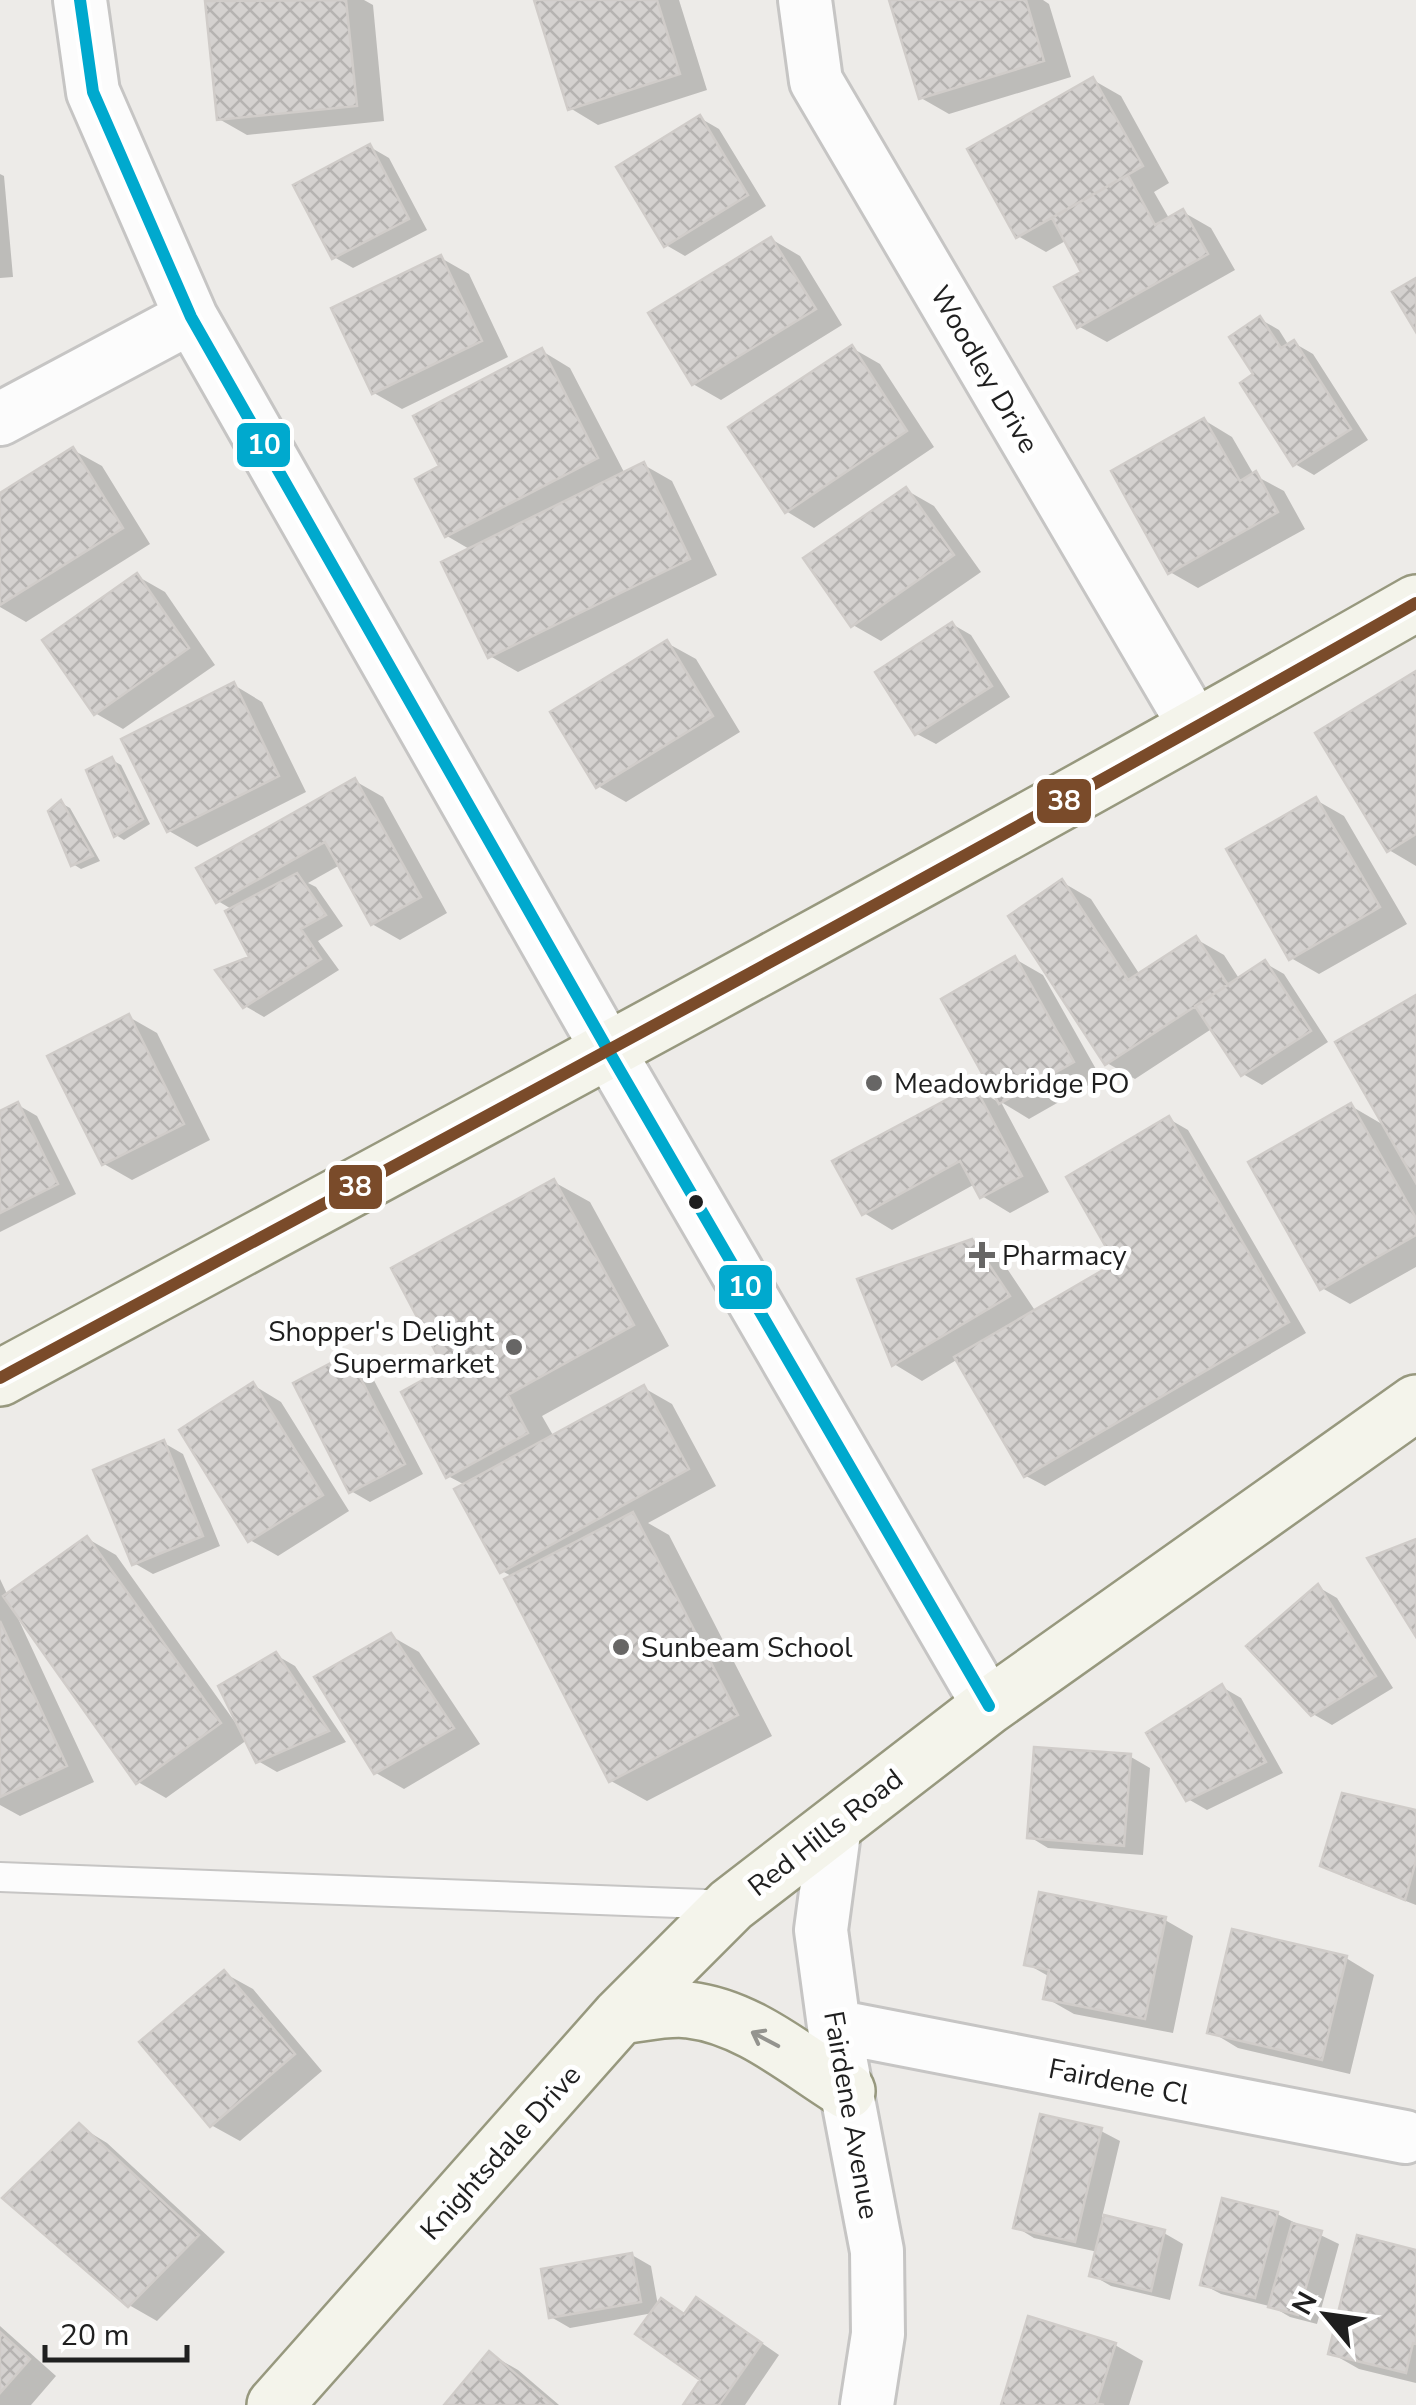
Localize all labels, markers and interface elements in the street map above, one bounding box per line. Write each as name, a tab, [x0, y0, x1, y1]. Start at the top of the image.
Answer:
street label: Woodley Drive	[921, 279, 1047, 460]
line badge: 10	[235, 421, 292, 469]
text: 10	[247, 426, 281, 464]
line badge: 38	[1035, 777, 1093, 825]
text: 38	[1047, 782, 1081, 820]
place label: Meadowbridge PO	[894, 1065, 1130, 1103]
marker: Meadowbridge PO	[863, 1072, 885, 1094]
line badge: 38	[327, 1163, 384, 1211]
text: 38	[338, 1168, 372, 1206]
unlabelled marker	[686, 1192, 706, 1212]
place label: Pharmacy	[1002, 1237, 1127, 1275]
marker: Pharmacy	[971, 1244, 993, 1266]
line badge: 10	[717, 1263, 774, 1311]
text: 10	[728, 1268, 762, 1306]
place label: Shopper's Delight Supermarket	[268, 1313, 494, 1383]
marker: Shopper's Delight Supermarket	[503, 1336, 525, 1358]
place label: Sunbeam School	[641, 1629, 853, 1667]
marker: Sunbeam School	[610, 1636, 632, 1658]
street label: Red Hills Road	[740, 1760, 911, 1905]
street label: Fairdene Avenue	[814, 2008, 888, 2222]
one-way arrow	[750, 2029, 780, 2048]
street label: Fairdene Cl	[1045, 2050, 1193, 2114]
street label: Knightsdale Drive	[412, 2057, 590, 2248]
north arrow	[1276, 2265, 1376, 2365]
text: N	[1283, 2285, 1327, 2322]
scale bar	[45, 2300, 188, 2362]
text: 20 m	[60, 2315, 129, 2356]

